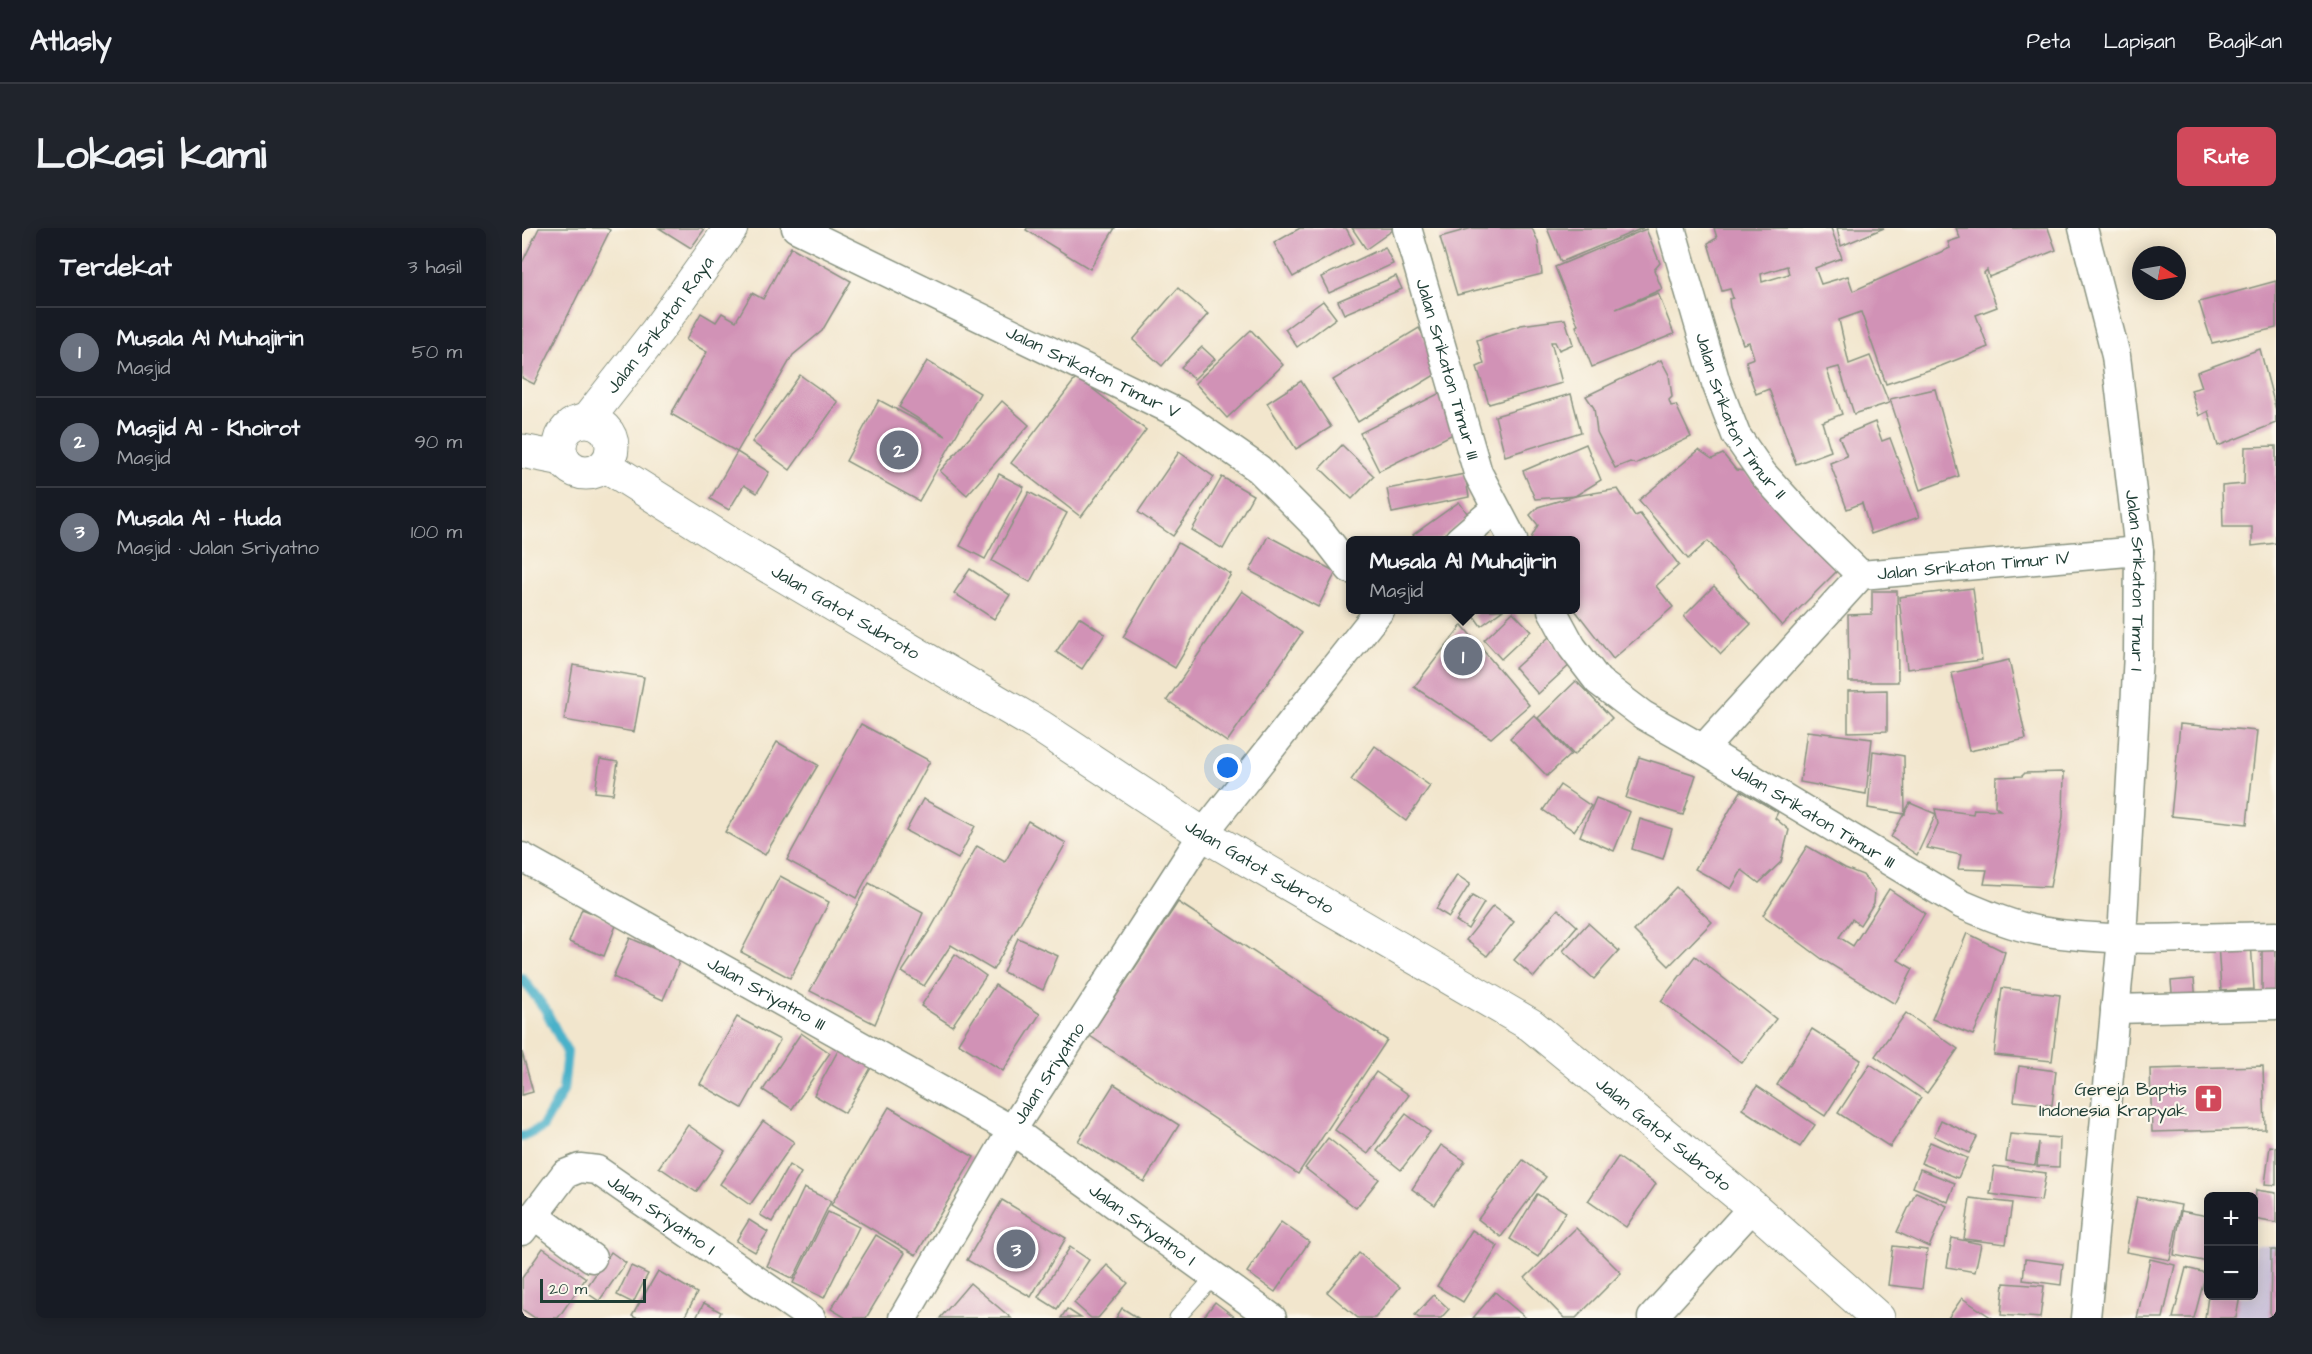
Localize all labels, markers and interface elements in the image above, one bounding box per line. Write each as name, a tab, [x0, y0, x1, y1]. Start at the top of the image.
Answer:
text: Atlasly	[30, 22, 112, 61]
text: Peta	[2027, 27, 2070, 56]
text: Lapisan	[2103, 27, 2175, 56]
text: Bagikan	[2208, 27, 2282, 56]
text: Lokasi kami	[36, 127, 266, 185]
button: Rute	[2177, 127, 2276, 186]
north arrow	[2132, 246, 2186, 300]
text: Terdekat	[60, 249, 172, 285]
street label: Jalan Srikaton Raya	[600, 251, 720, 399]
text: 3 hasil	[408, 253, 462, 281]
street label: Jalan Srikaton Timur III	[1409, 276, 1486, 463]
street label: Jalan Srikaton Timur V	[1002, 320, 1184, 425]
text: Musala Al Muhajirin	[117, 323, 304, 354]
street label: Jalan Srikaton Timur II	[1689, 330, 1792, 505]
text: 1	[78, 338, 81, 366]
text: 50 m	[412, 338, 462, 366]
text: Masjid	[117, 354, 171, 382]
text: Masjid Al - Khoirot	[117, 413, 300, 444]
text: 2	[74, 428, 85, 456]
text: 90 m	[414, 428, 462, 456]
pin: 2	[880, 428, 919, 472]
text: Masjid	[117, 444, 171, 472]
street label: Jalan Srikaton Timur I	[2119, 488, 2151, 672]
text: Musala Al - Huda	[117, 503, 281, 534]
text: 3	[74, 518, 85, 546]
text: 100 m	[411, 518, 462, 546]
text: Masjid · Jalan Sriyatno	[117, 534, 319, 562]
popup	[1346, 536, 1580, 614]
street label: Jalan Srikaton Timur IV	[1876, 545, 2071, 587]
text: Musala Al Muhajirin	[1370, 546, 1556, 577]
street label: Jalan Gatot Subroto	[766, 559, 924, 666]
text: Masjid	[1370, 577, 1423, 605]
pin: 1	[1444, 634, 1482, 678]
your location	[1213, 753, 1242, 782]
street label: Jalan Srikaton Timur III	[1726, 757, 1900, 875]
street label: Jalan Gatot Subroto	[1180, 813, 1338, 920]
street label: Jalan Sriyatno III	[703, 951, 830, 1037]
street label: Jalan Sriyatno	[1007, 1018, 1091, 1129]
street label: Jalan Gatot Subroto	[1590, 1071, 1737, 1197]
place label: Gereja Baptis Indonesia Krapyak	[2039, 1077, 2187, 1124]
church icon: Gereja Baptis Indonesia Krapyak	[2192, 1083, 2224, 1115]
street label: Jalan Sriyatno I	[602, 1169, 720, 1261]
street label: Jalan Sriyatno I	[1084, 1178, 1201, 1272]
map controls	[2204, 1192, 2258, 1300]
button: +	[2204, 1192, 2258, 1246]
pin: 3	[996, 1226, 1036, 1272]
button: −	[2204, 1246, 2258, 1300]
scale bar	[540, 1276, 646, 1304]
text: 20 m	[549, 1278, 587, 1300]

